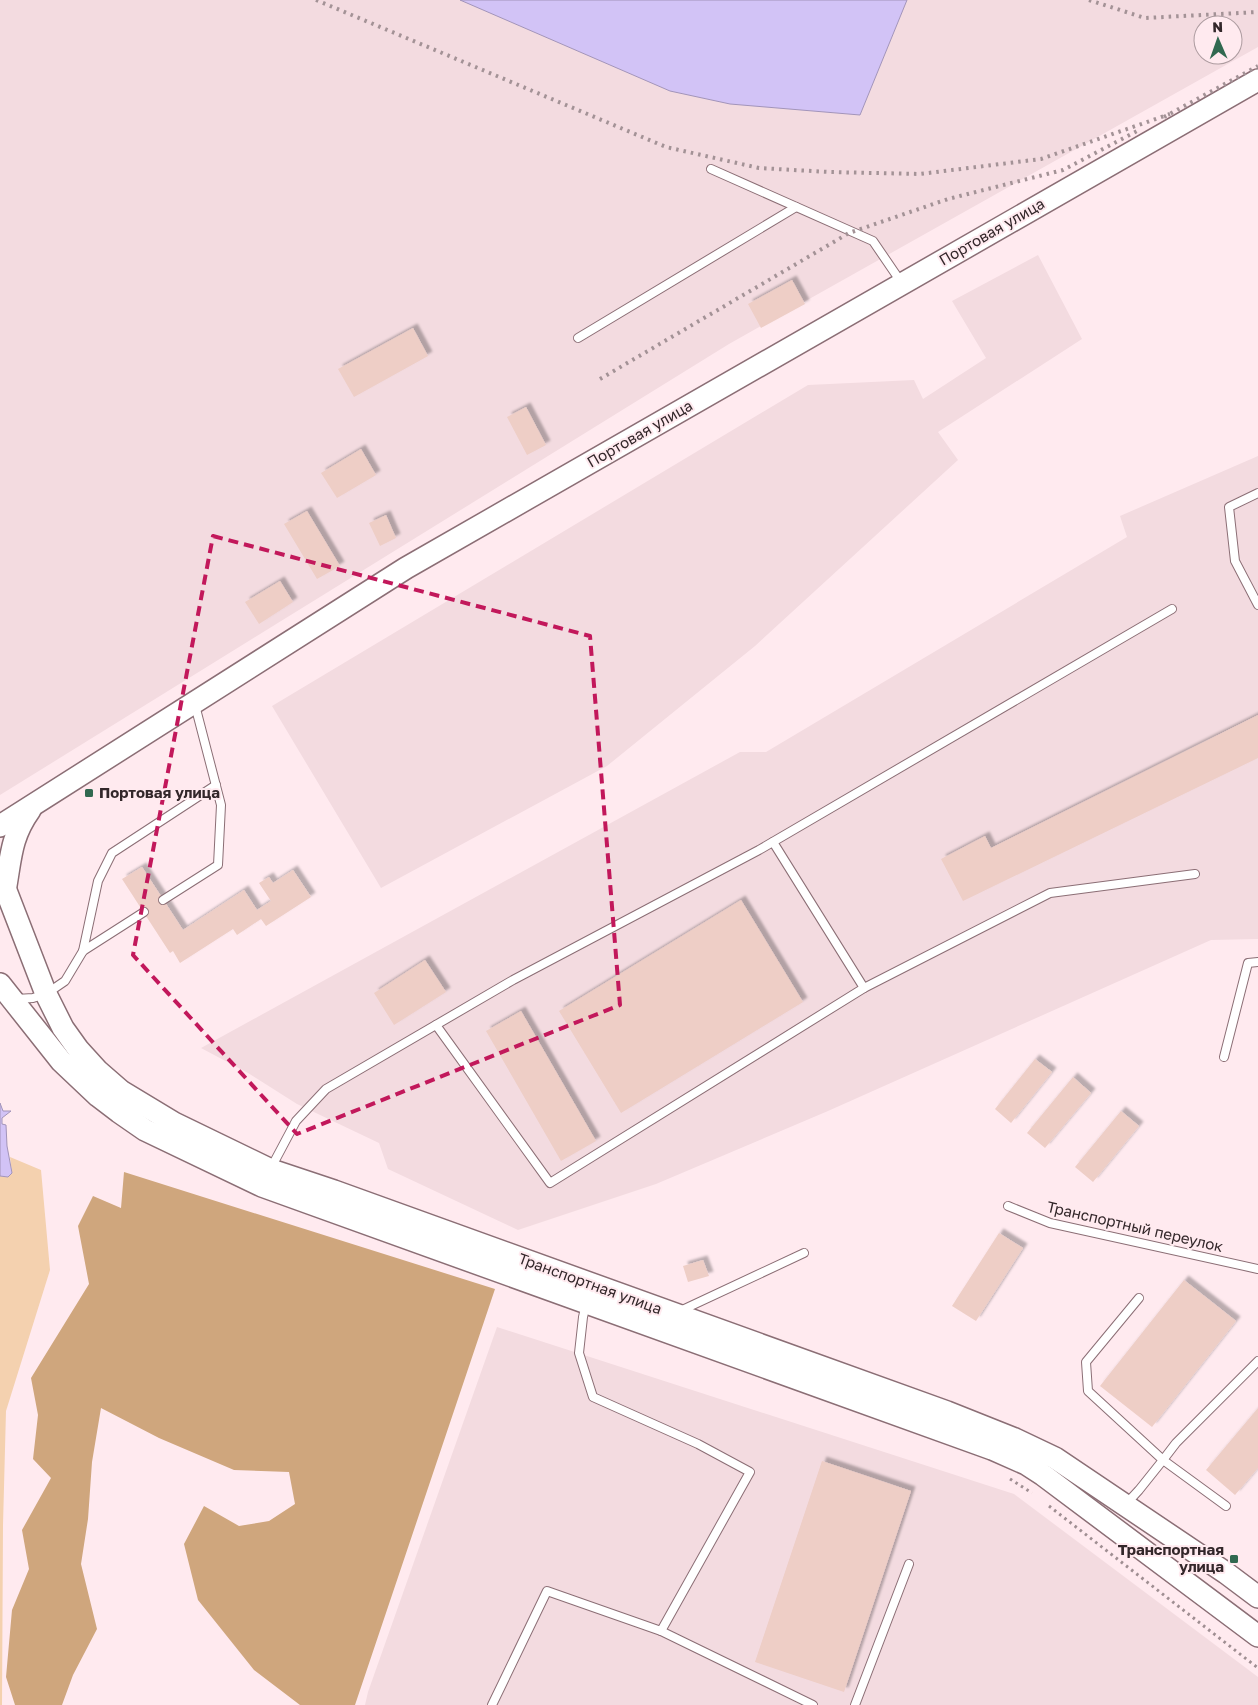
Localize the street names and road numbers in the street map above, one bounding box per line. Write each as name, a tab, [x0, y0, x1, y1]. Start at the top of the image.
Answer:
street label: Портовая улица	[936, 194, 1047, 269]
street label: Портовая улица	[584, 396, 695, 471]
street label: Транспортный переулок	[1045, 1197, 1225, 1255]
street label: Транспортная улица	[516, 1249, 664, 1317]

